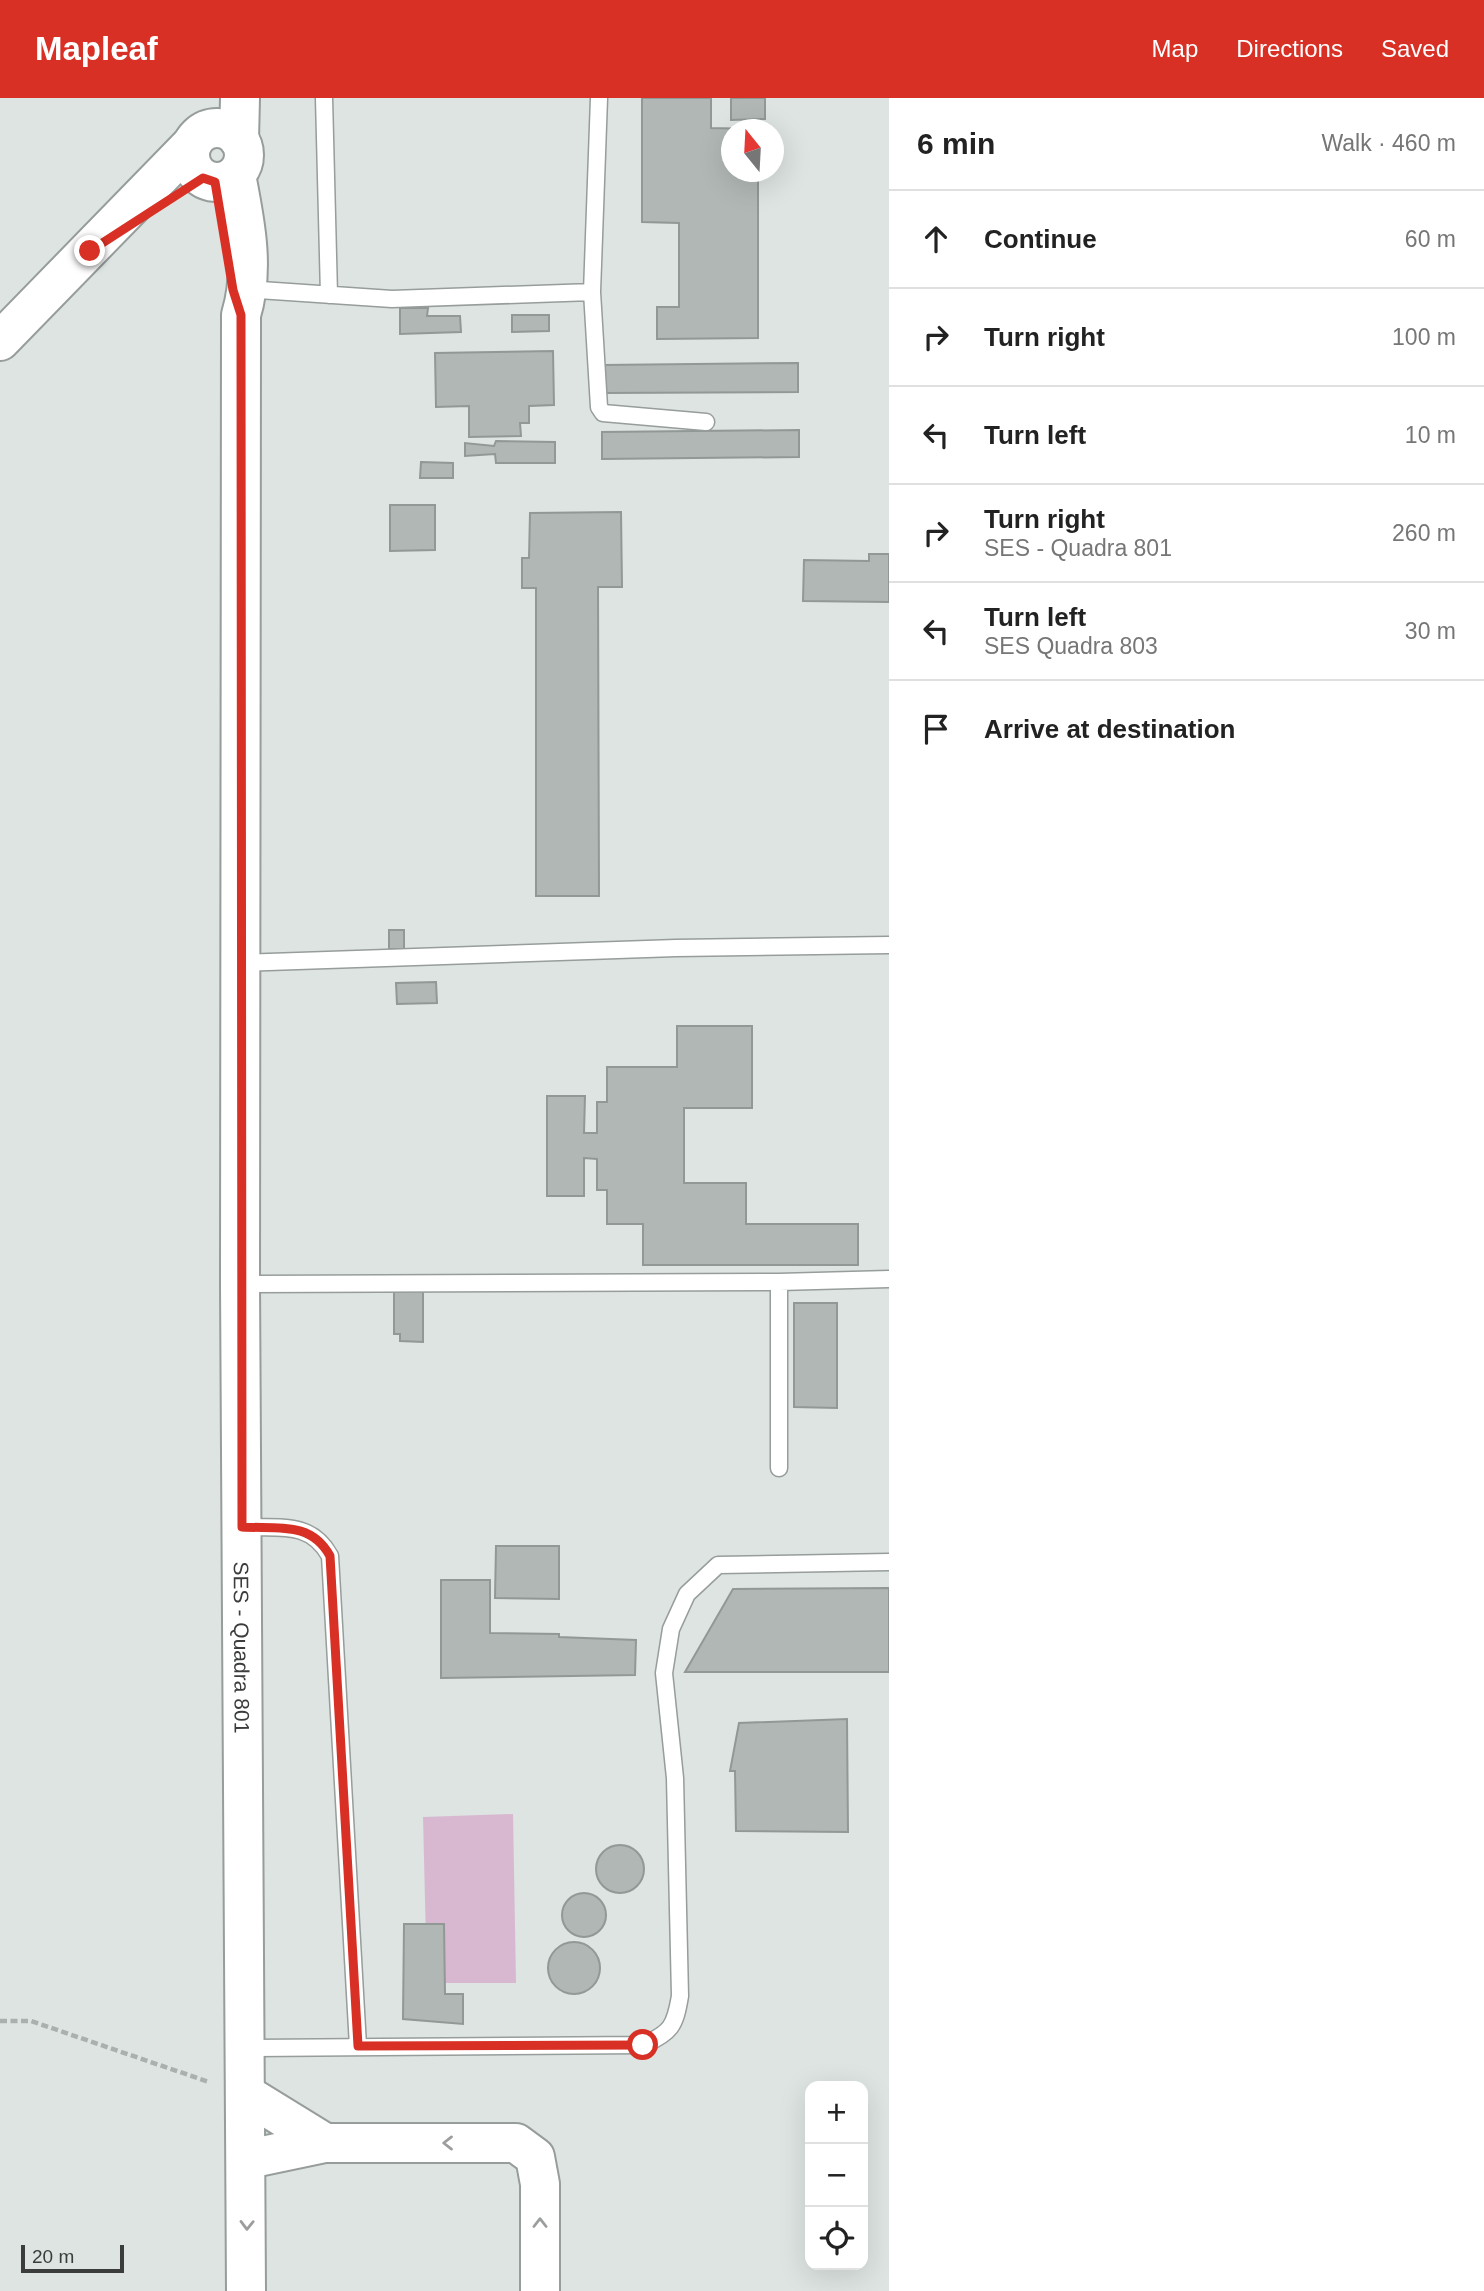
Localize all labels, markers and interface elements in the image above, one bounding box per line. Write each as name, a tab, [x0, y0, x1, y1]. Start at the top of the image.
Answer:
text: Mapleaf	[35, 30, 158, 67]
text: Map	[1152, 35, 1198, 62]
text: Directions	[1236, 35, 1343, 62]
text: Saved	[1381, 35, 1449, 62]
north arrow	[721, 119, 784, 182]
text: 6 min	[917, 127, 995, 160]
text: Walk · 460 m	[1321, 130, 1456, 156]
icon: ahead	[917, 220, 955, 258]
text: Continue	[984, 224, 1097, 254]
text: 60 m	[1405, 226, 1456, 252]
route end	[74, 235, 105, 266]
icon: right	[917, 318, 955, 356]
text: Turn right	[984, 322, 1105, 352]
text: 100 m	[1392, 324, 1456, 350]
icon: left	[917, 416, 955, 454]
text: Turn left	[984, 420, 1086, 450]
text: 10 m	[1405, 422, 1456, 448]
text: Turn right	[984, 504, 1105, 534]
icon: right	[917, 514, 955, 552]
text: 260 m	[1392, 520, 1456, 546]
text: SES - Quadra 801	[984, 535, 1172, 561]
text: Turn left	[984, 602, 1086, 632]
icon: left	[917, 612, 955, 650]
text: 30 m	[1405, 618, 1456, 644]
text: SES Quadra 803	[984, 633, 1158, 659]
icon: arrive	[917, 710, 955, 748]
text: Arrive at destination	[984, 714, 1235, 744]
street label: SES - Quadra 801	[230, 1561, 254, 1733]
route start	[627, 2029, 658, 2060]
map controls	[805, 2081, 868, 2270]
button: +	[805, 2081, 868, 2144]
one-way arrow	[442, 2135, 453, 2151]
button: −	[805, 2144, 868, 2207]
button: locate	[805, 2207, 868, 2270]
one-way arrow	[532, 2217, 548, 2228]
one-way arrow	[239, 2220, 255, 2231]
scale bar	[21, 2242, 124, 2274]
text: 20 m	[32, 2246, 74, 2267]

